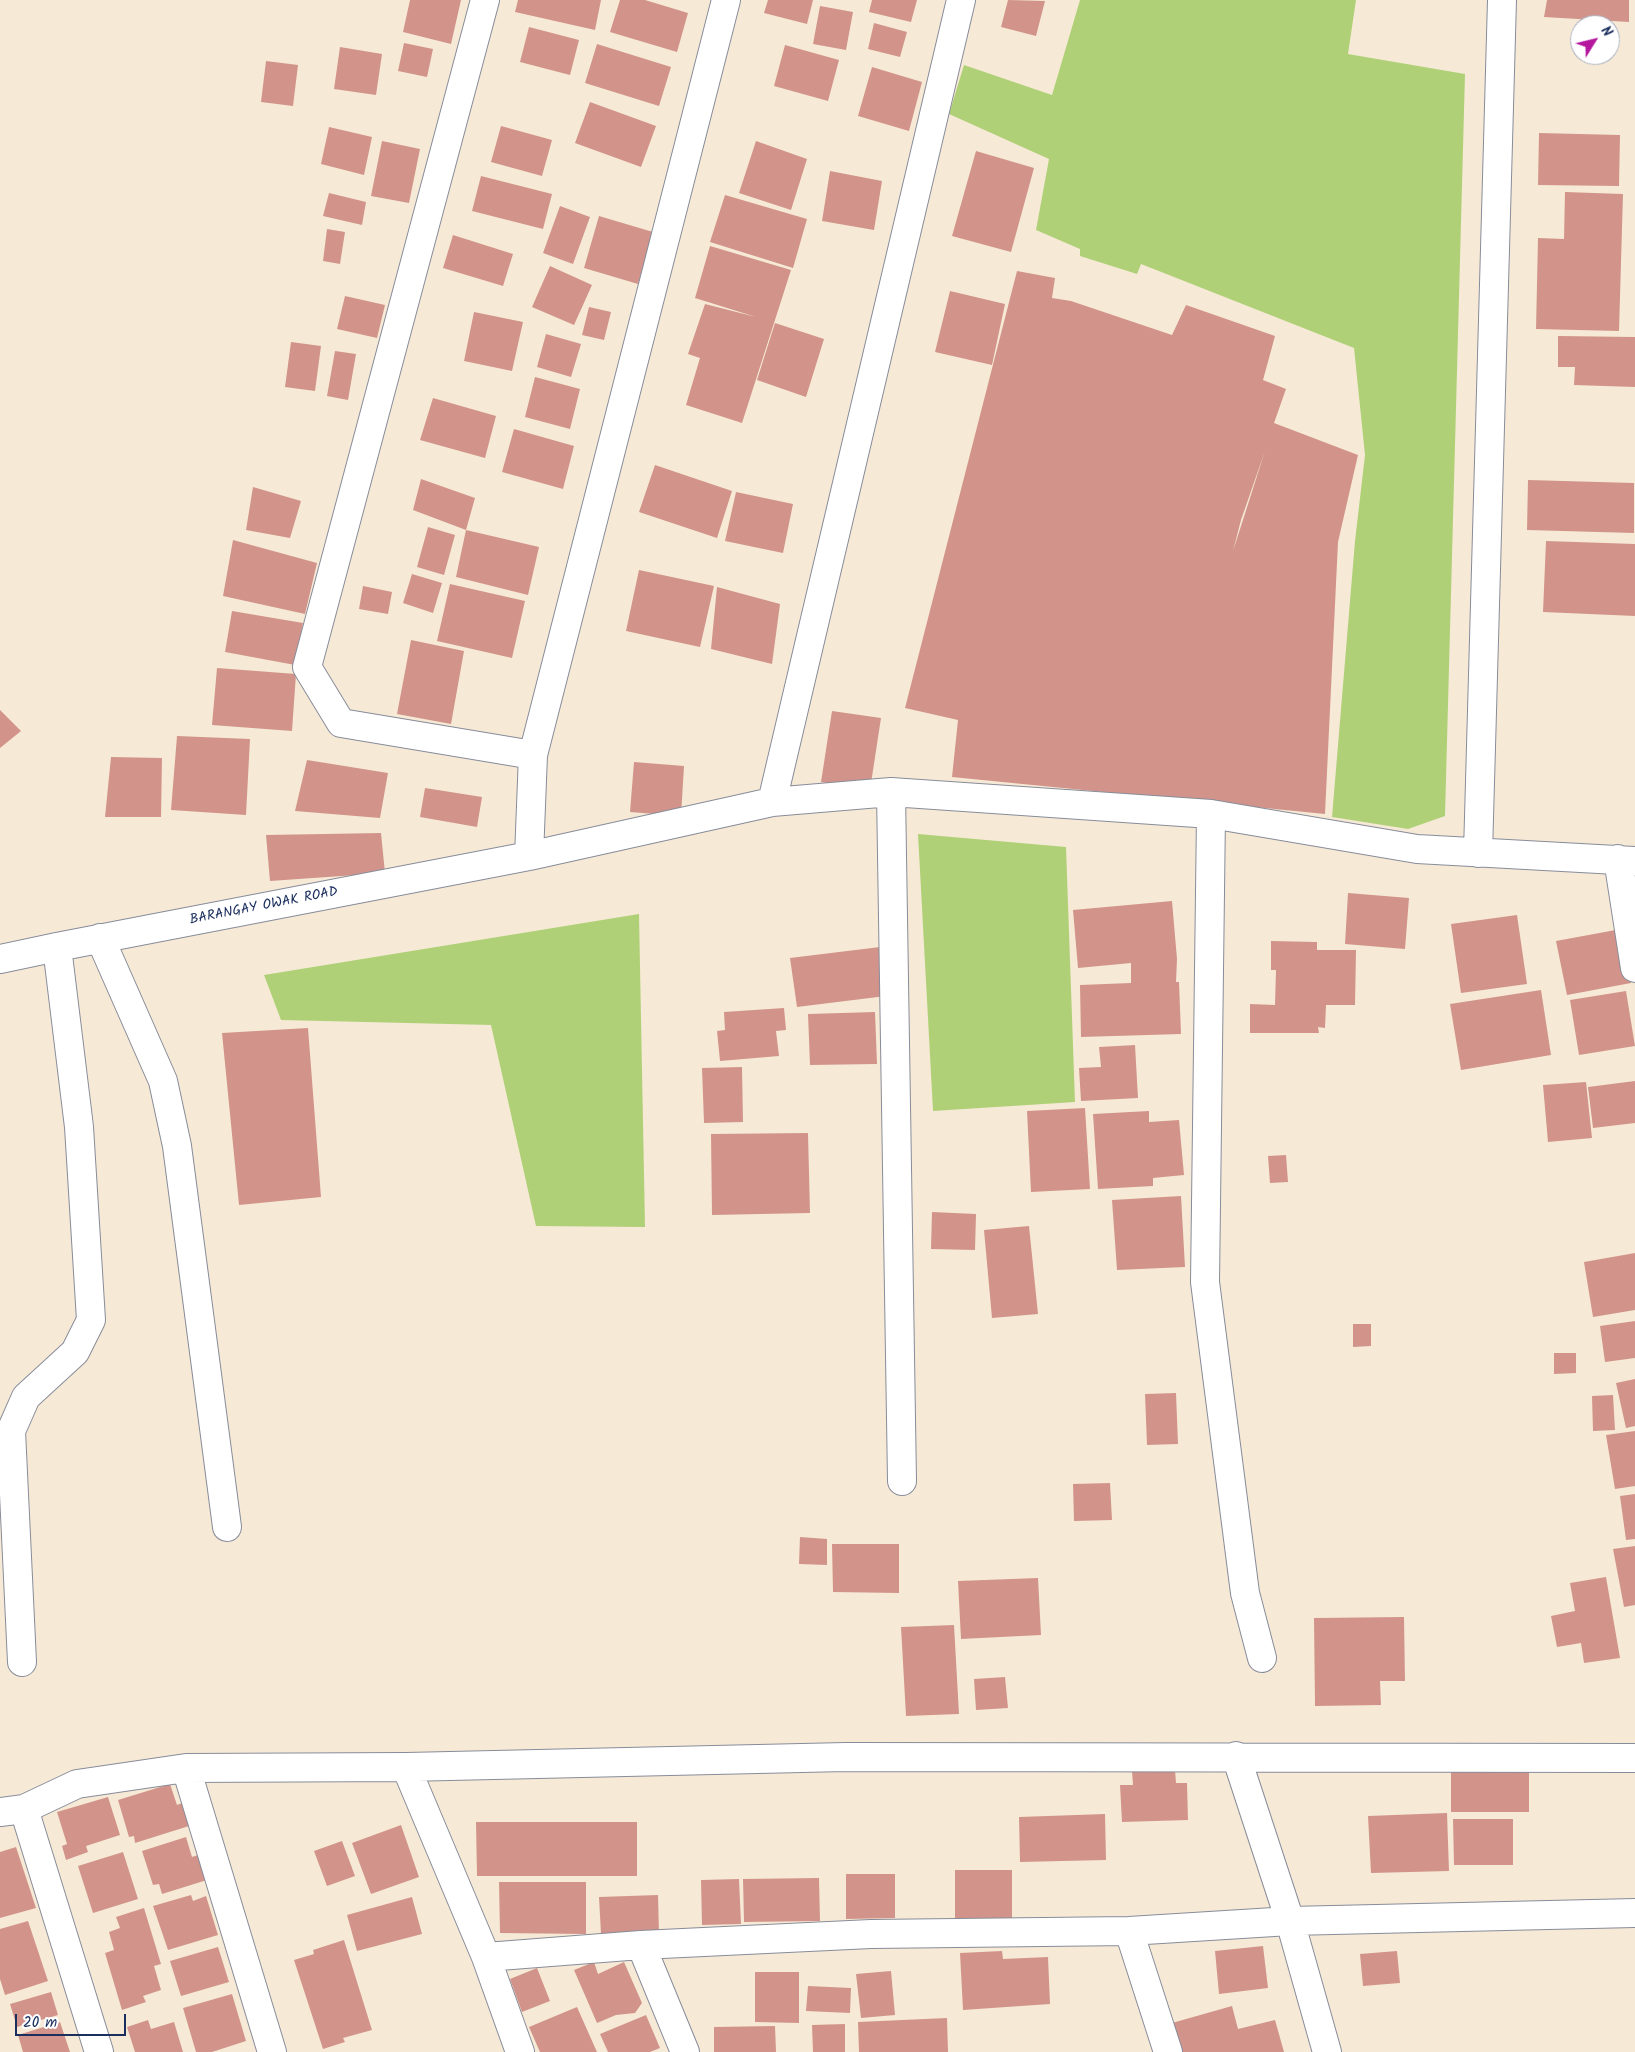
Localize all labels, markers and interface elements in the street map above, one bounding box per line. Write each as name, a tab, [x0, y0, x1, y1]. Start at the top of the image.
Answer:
north arrow	[1570, 15, 1620, 65]
text: N	[1595, 22, 1618, 42]
street label: BARANGAY OWAK ROAD	[189, 884, 339, 930]
scale bar	[18, 2004, 129, 2036]
text: 20 m	[23, 2011, 57, 2035]

